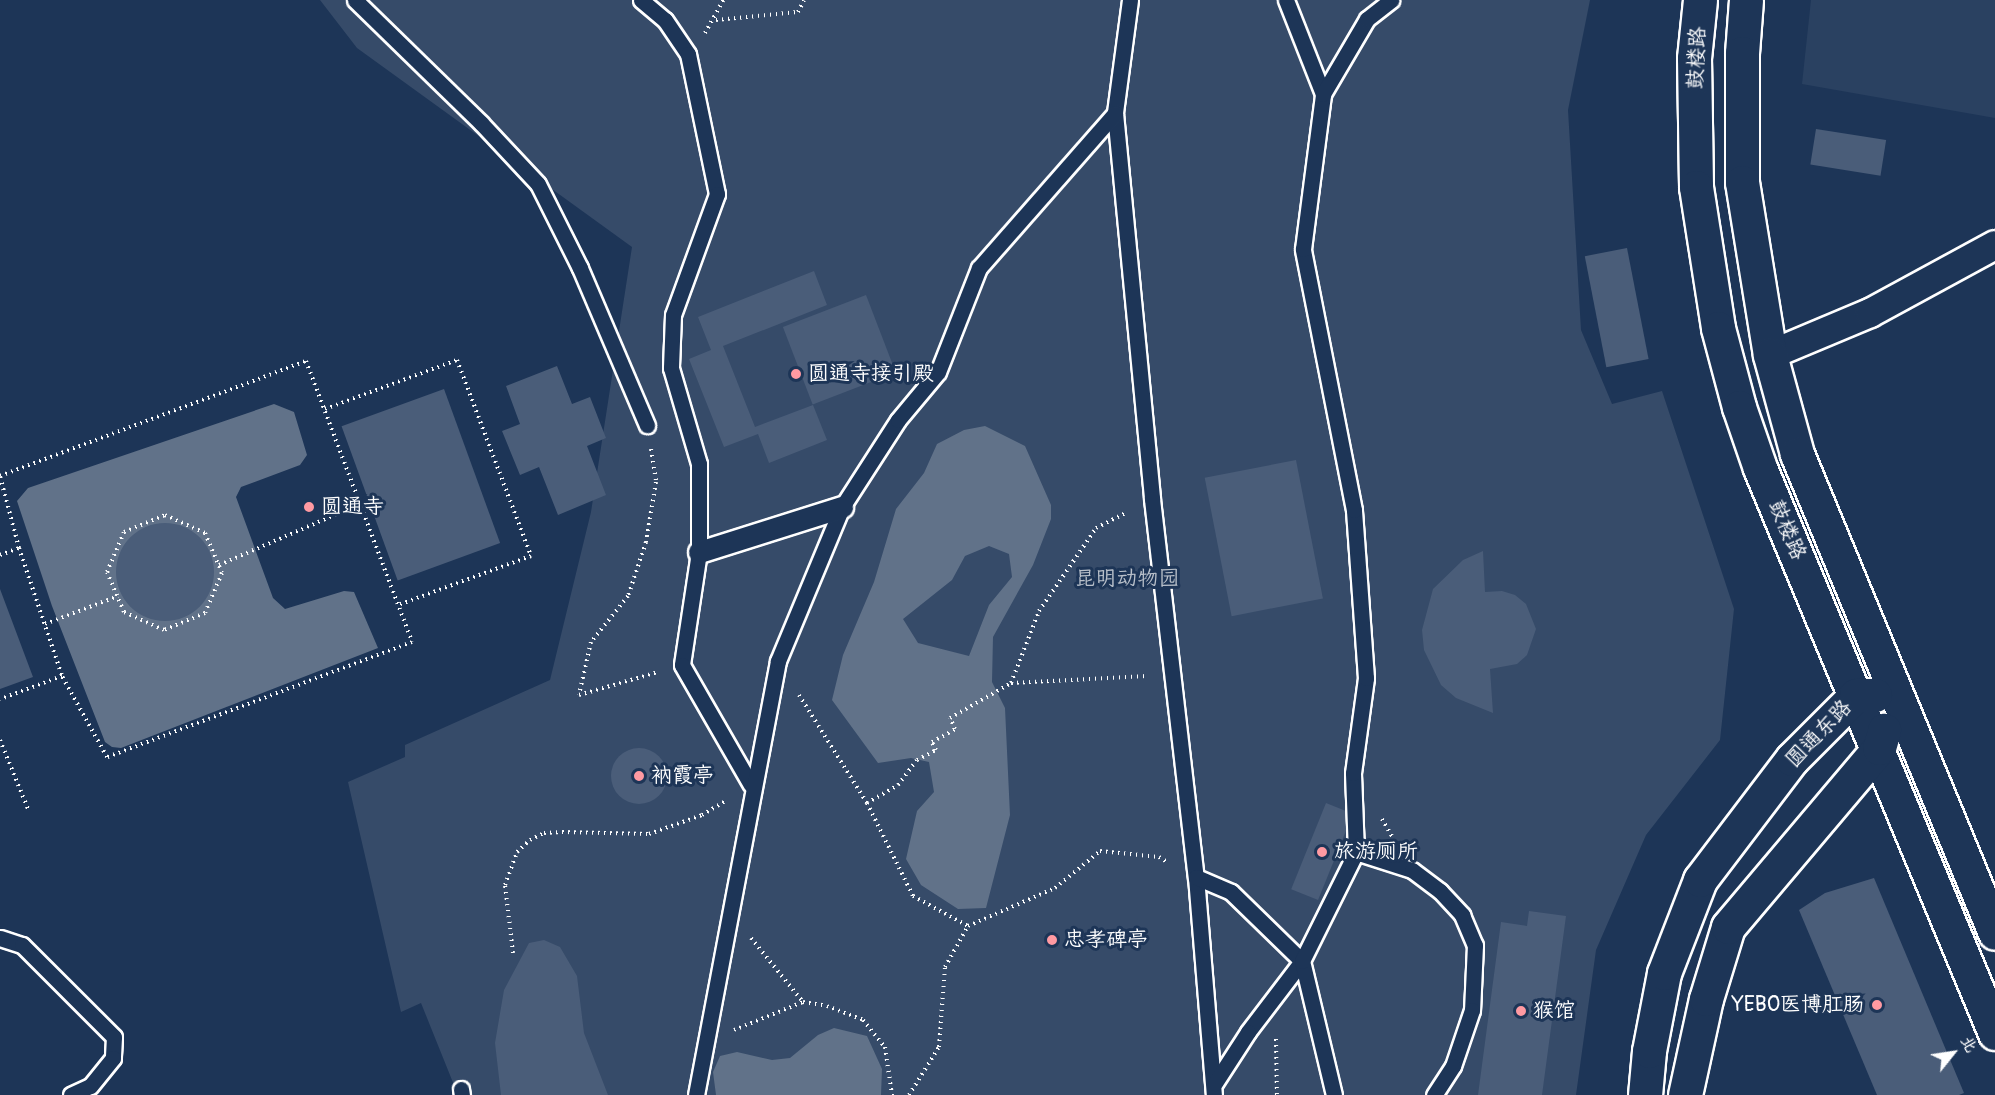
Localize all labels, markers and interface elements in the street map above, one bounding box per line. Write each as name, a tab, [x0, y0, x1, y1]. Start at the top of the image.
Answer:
street label: 鼓楼路	[1683, 26, 1711, 90]
place label: 圆通寺接引殿	[808, 361, 934, 387]
marker: 圆通寺接引殿	[789, 367, 803, 381]
place label: 圆通寺	[321, 494, 384, 520]
street label: 鼓楼路	[1763, 496, 1811, 564]
marker: 圆通寺	[302, 500, 316, 514]
park label: 昆明动物园	[1075, 566, 1179, 592]
street label: 圆通东路	[1781, 695, 1857, 773]
place label: 衲霞亭	[651, 763, 714, 789]
marker: 衲霞亭	[632, 769, 646, 783]
place label: 旅游厕所	[1334, 839, 1418, 865]
marker: 旅游厕所	[1315, 845, 1329, 859]
place label: 忠孝碑亭	[1064, 927, 1148, 953]
marker: 忠孝碑亭	[1045, 933, 1059, 947]
place label: YEBO医博肛肠	[1732, 992, 1864, 1018]
marker: YEBO医博肛肠	[1868, 996, 1886, 1014]
place label: 猴馆	[1533, 998, 1575, 1024]
marker: 猴馆	[1514, 1004, 1528, 1018]
north arrow	[1923, 1023, 1983, 1083]
text: 北	[1956, 1032, 1981, 1056]

